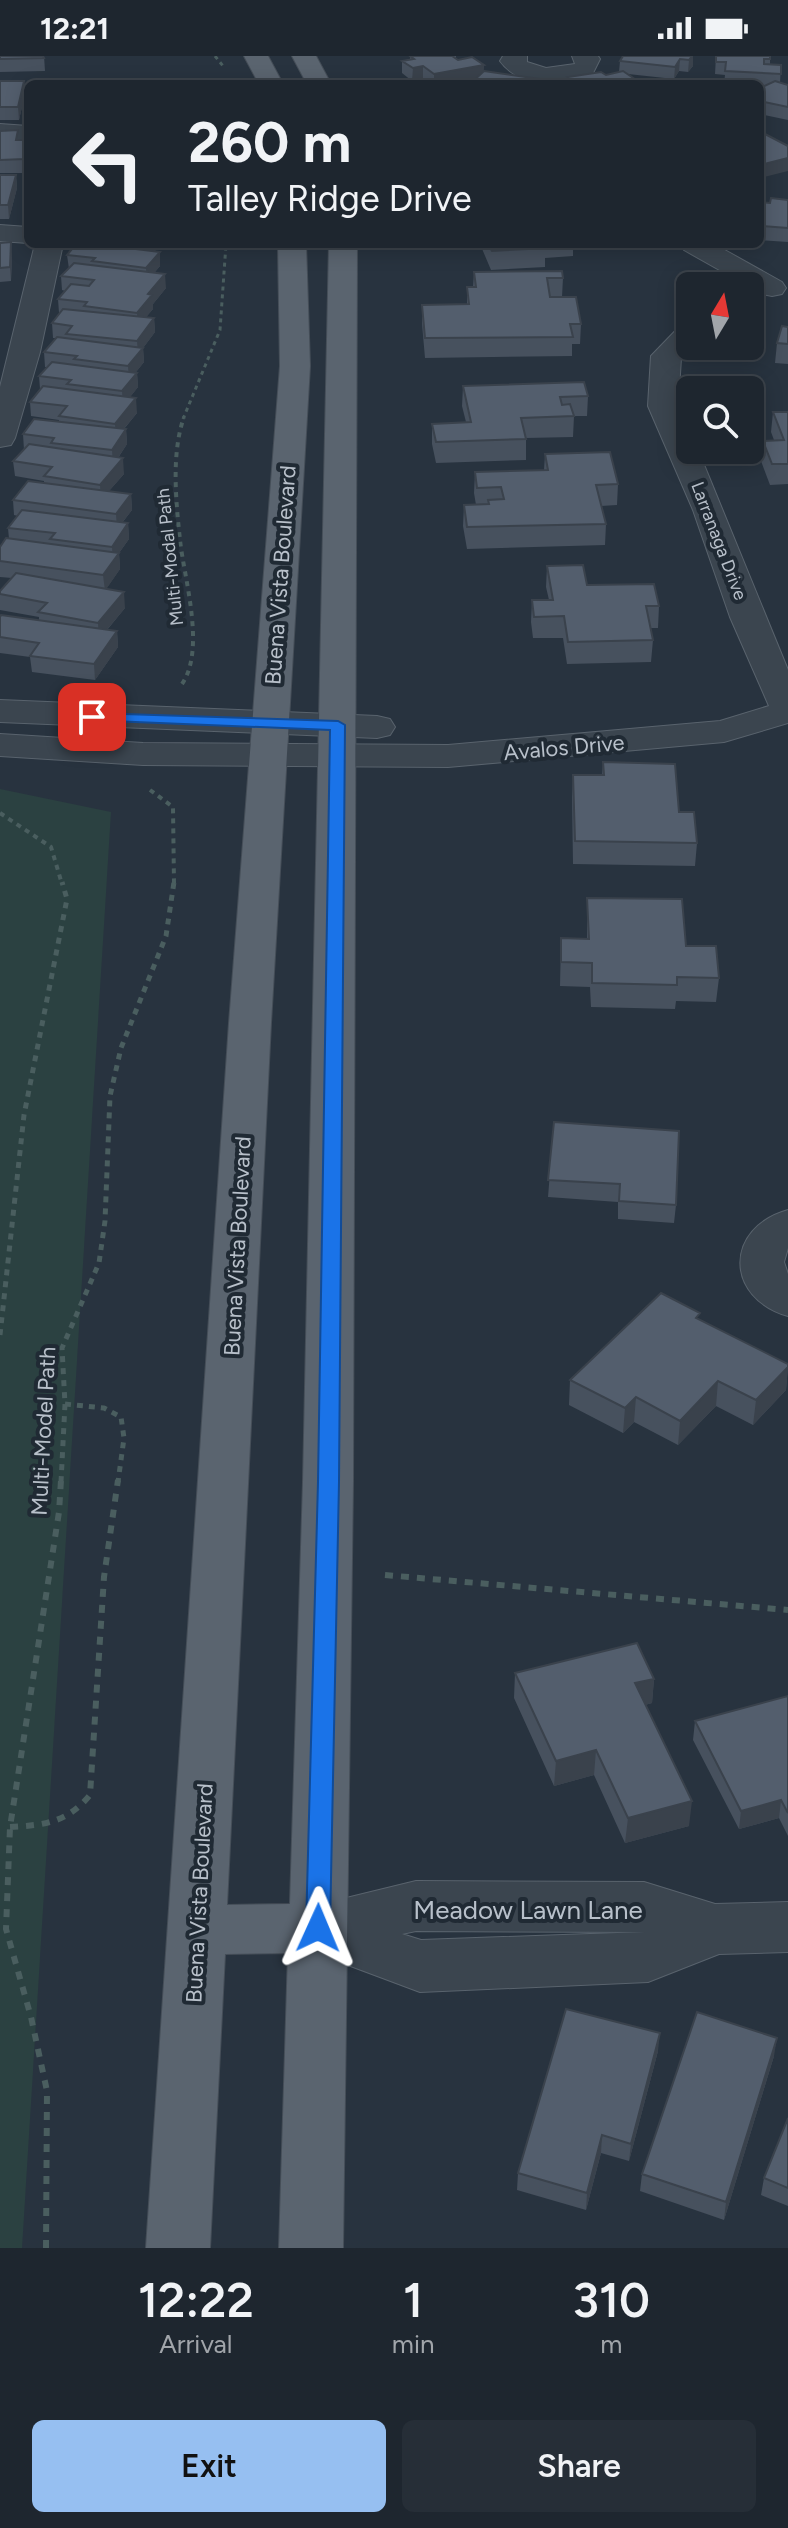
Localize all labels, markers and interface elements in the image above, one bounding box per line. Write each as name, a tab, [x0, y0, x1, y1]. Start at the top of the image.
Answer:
text: 12:21	[40, 10, 109, 47]
text: 260 m	[188, 109, 351, 176]
icon: left	[56, 112, 160, 216]
text: Talley Ridge Drive	[188, 177, 472, 220]
north arrow	[676, 272, 764, 360]
map controls	[676, 272, 764, 464]
button: search	[676, 376, 764, 464]
street label: Buena Vista Boulevard	[259, 464, 302, 686]
street label: Larranaga Drive	[686, 479, 752, 603]
street label: Multi-Modal Path	[152, 487, 188, 627]
pin	[58, 683, 126, 751]
icon: arrive	[70, 695, 114, 739]
street label: Avalos Drive	[502, 729, 626, 766]
street label: Buena Vista Boulevard	[218, 1135, 257, 1357]
street label: Multi-Model Path	[26, 1346, 61, 1516]
street label: Buena Vista Boulevard	[180, 1782, 219, 2004]
position arrow	[276, 1886, 360, 1970]
street label: Meadow Lawn Lane	[413, 1894, 643, 1926]
text: 12:22	[138, 2271, 254, 2329]
text: 1	[403, 2271, 423, 2329]
text: 310	[572, 2271, 650, 2329]
text: Arrival	[159, 2328, 233, 2360]
text: min	[392, 2328, 434, 2360]
text: m	[600, 2328, 622, 2360]
button: Exit	[32, 2420, 386, 2512]
button: Share	[402, 2420, 756, 2512]

